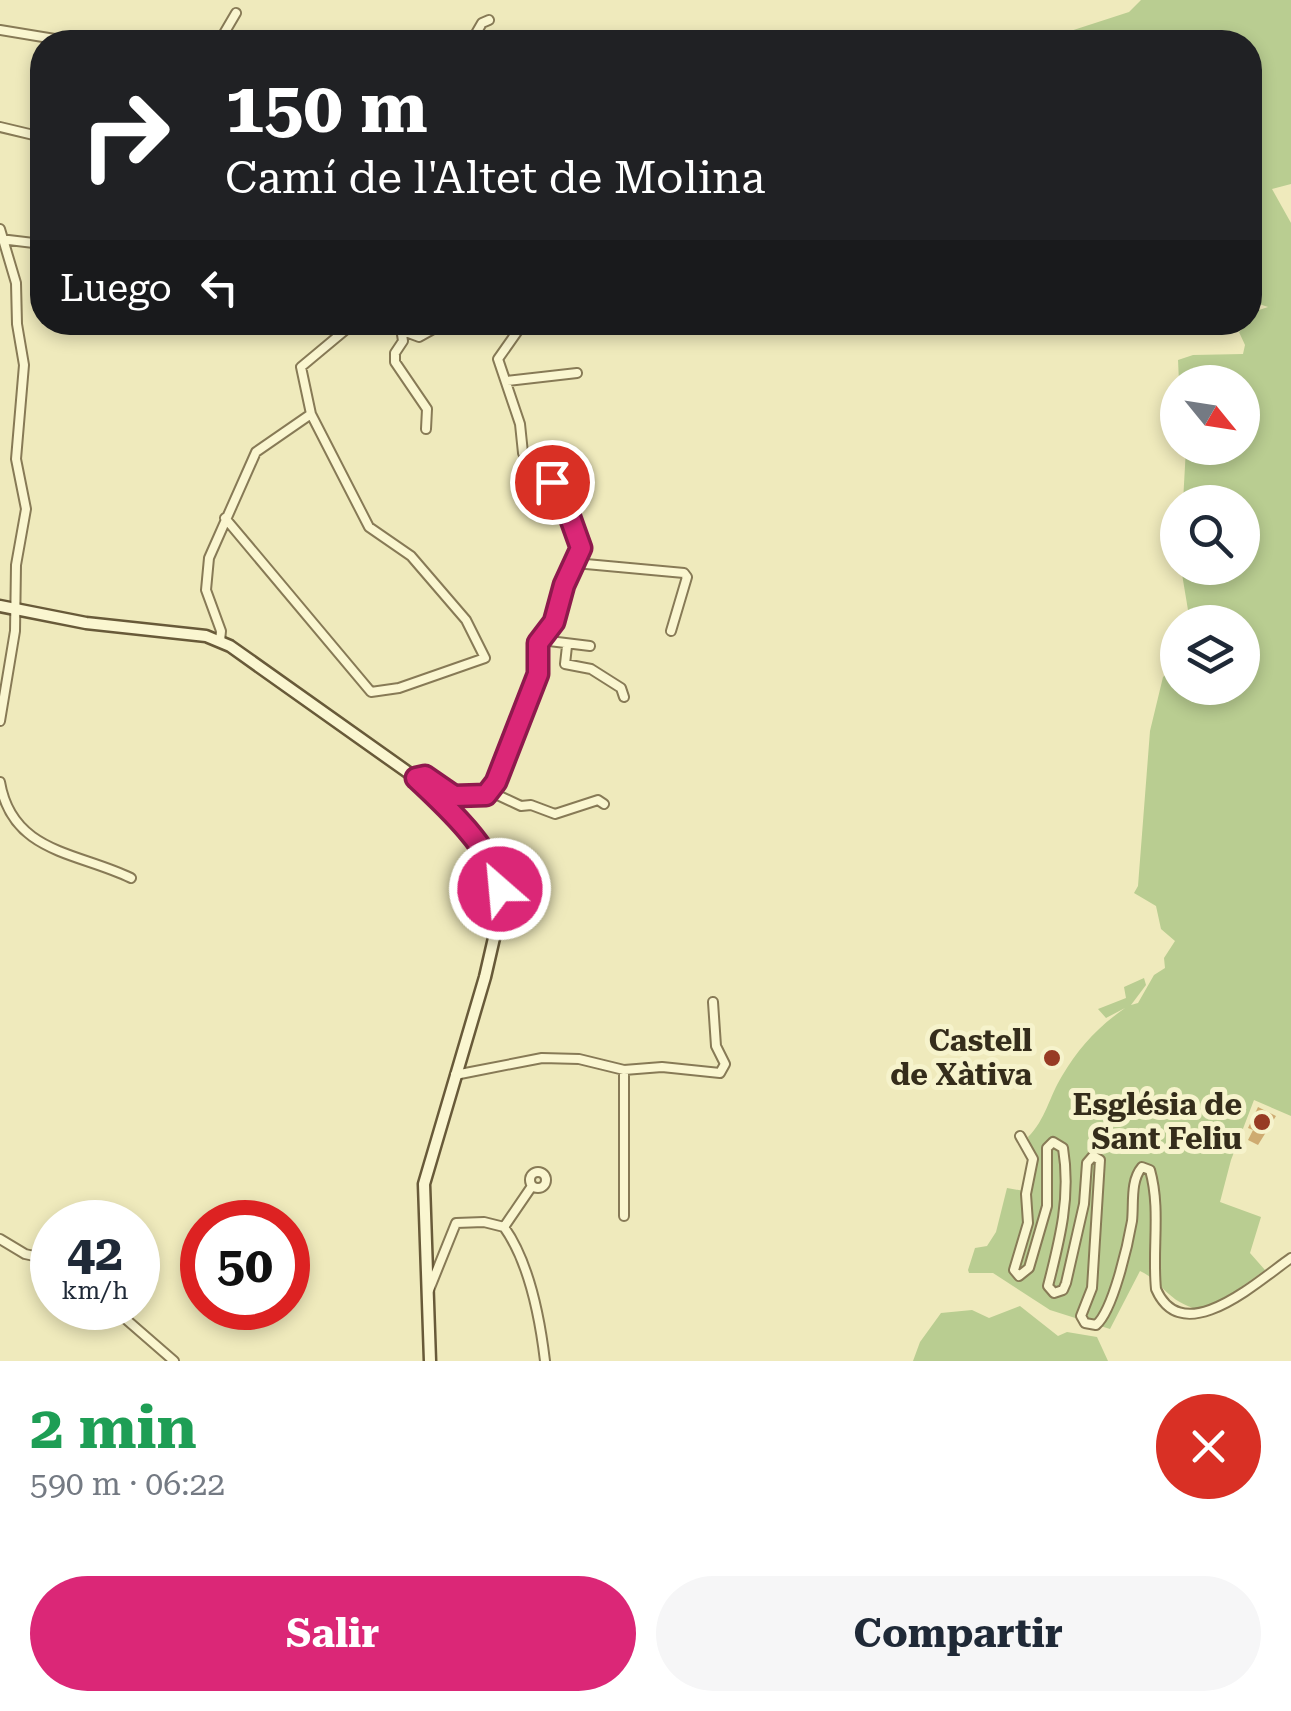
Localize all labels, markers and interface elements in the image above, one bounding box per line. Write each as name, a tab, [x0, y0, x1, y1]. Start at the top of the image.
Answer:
text: 150 m	[225, 67, 428, 149]
icon: right	[60, 70, 190, 200]
text: Camí de l'Altet de Molina	[225, 151, 765, 204]
icon: left	[192, 260, 247, 315]
text: Luego	[60, 266, 172, 310]
north arrow	[1160, 365, 1260, 465]
map controls	[1160, 365, 1260, 705]
pin	[510, 440, 595, 525]
icon: arrive	[525, 455, 580, 510]
button: search	[1160, 485, 1260, 585]
button: layers	[1160, 605, 1260, 705]
position arrow	[448, 837, 552, 941]
place label: Castell de Xàtiva	[890, 1023, 1032, 1092]
marker: Castell de Xàtiva	[1041, 1047, 1063, 1069]
place label: Església de Sant Feliu	[1073, 1087, 1242, 1156]
marker: Església de Sant Feliu	[1251, 1111, 1273, 1133]
speed limit sign: 50	[180, 1200, 310, 1330]
text: 42	[67, 1224, 123, 1282]
text: km/h	[62, 1276, 128, 1305]
text: 2 min	[30, 1392, 197, 1463]
button: close	[1156, 1394, 1261, 1499]
text: 590 m · 06:22	[30, 1465, 225, 1503]
button: Salir	[30, 1576, 636, 1691]
button: Compartir	[656, 1576, 1261, 1691]

